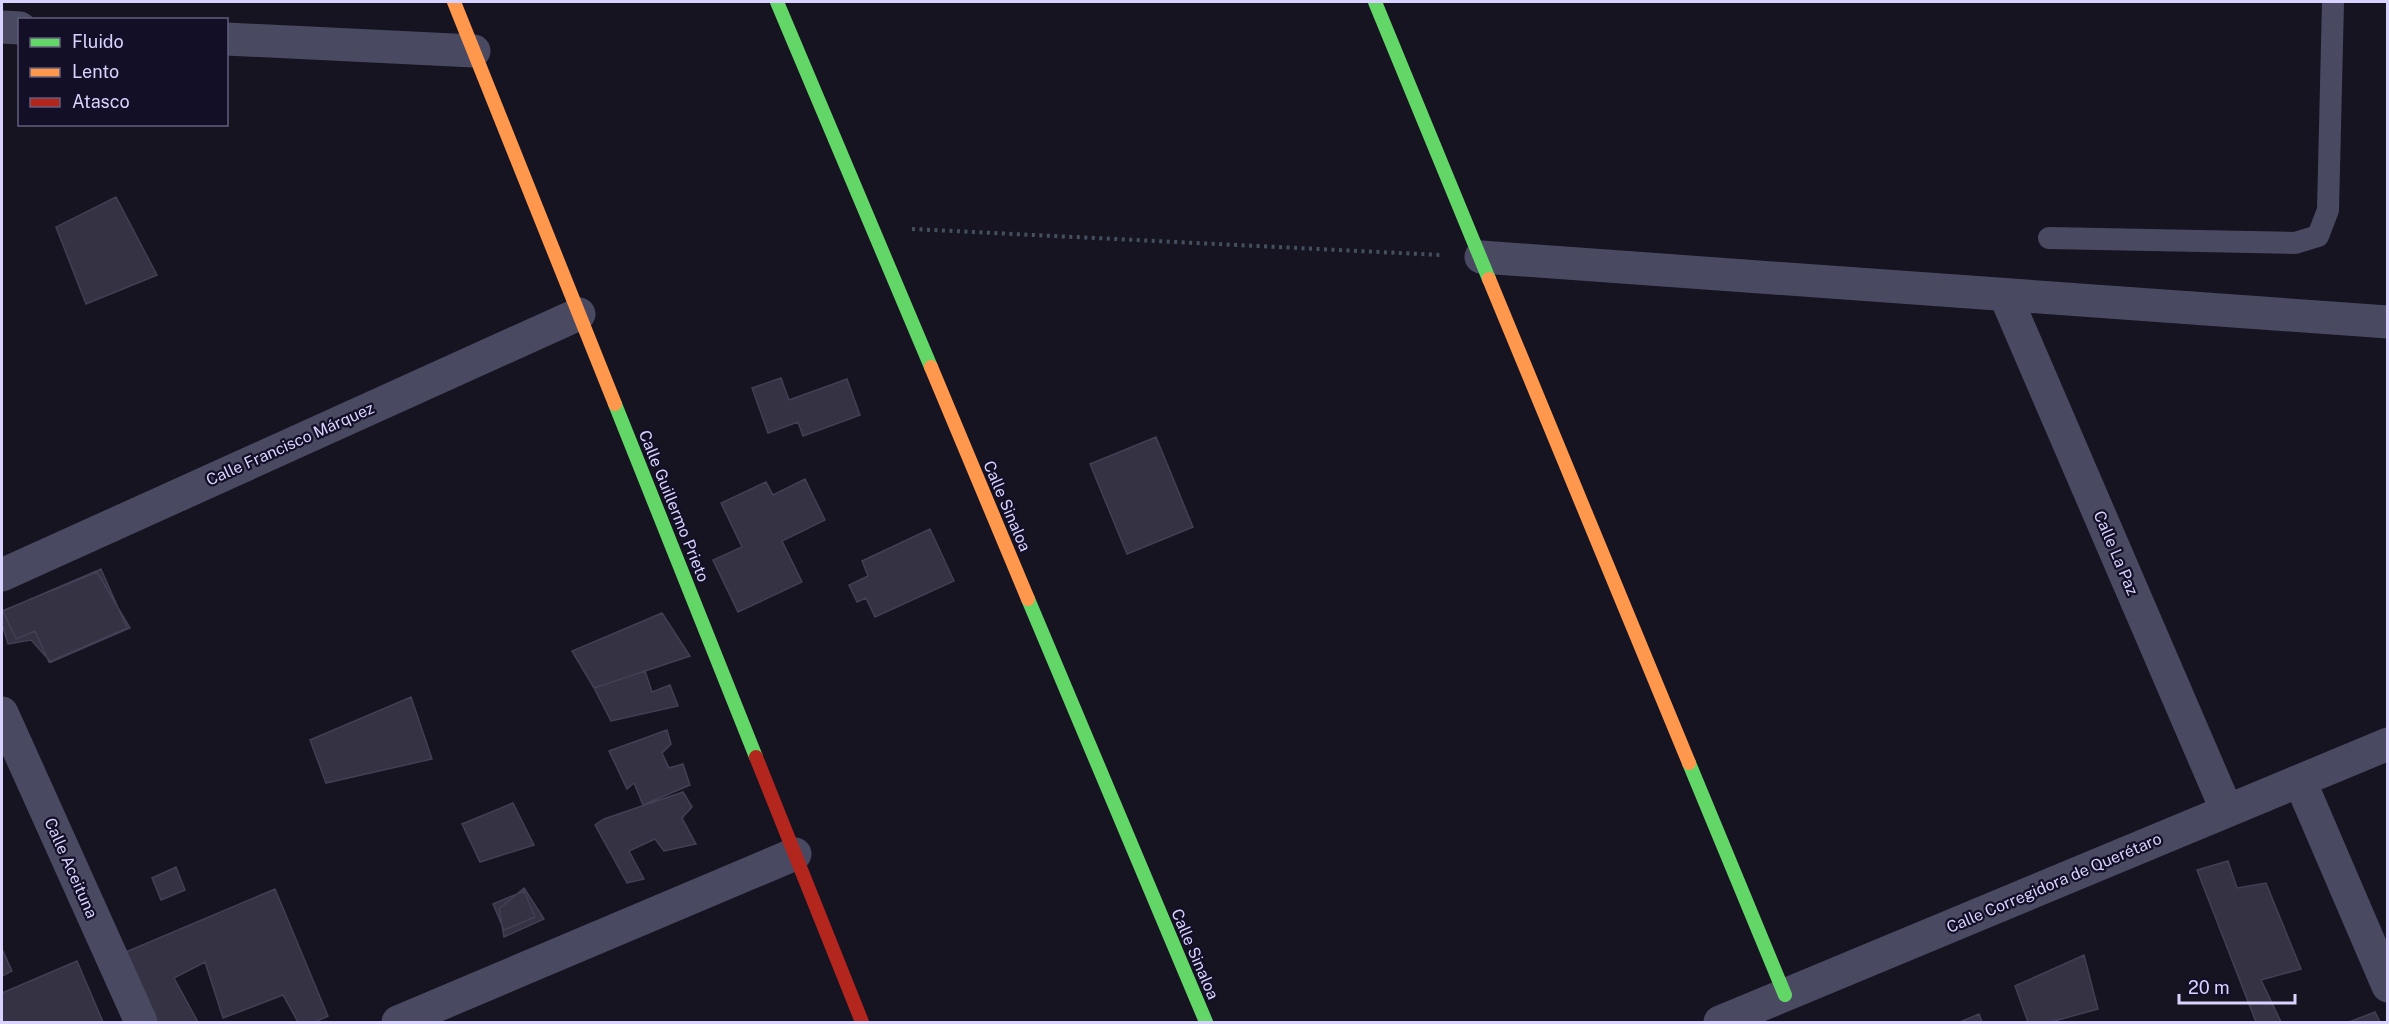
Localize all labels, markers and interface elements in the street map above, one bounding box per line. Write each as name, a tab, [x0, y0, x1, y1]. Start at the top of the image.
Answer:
legend	[18, 18, 228, 126]
text: Fluido	[72, 31, 124, 52]
text: Lento	[72, 61, 119, 82]
text: Atasco	[72, 91, 130, 112]
street label: Calle Francisco Márquez	[203, 398, 377, 490]
street label: Calle Guillermo Prieto	[635, 427, 713, 585]
street label: Calle Sinaloa	[979, 458, 1035, 554]
street label: Calle La Paz	[2090, 508, 2142, 598]
street label: Calle Aceituna	[40, 815, 102, 921]
street label: Calle Corregidora de Querétaro	[1944, 829, 2164, 937]
street label: Calle Sinaloa	[1167, 906, 1223, 1002]
scale bar	[2179, 967, 2294, 1005]
text: 20 m	[2188, 977, 2230, 998]

